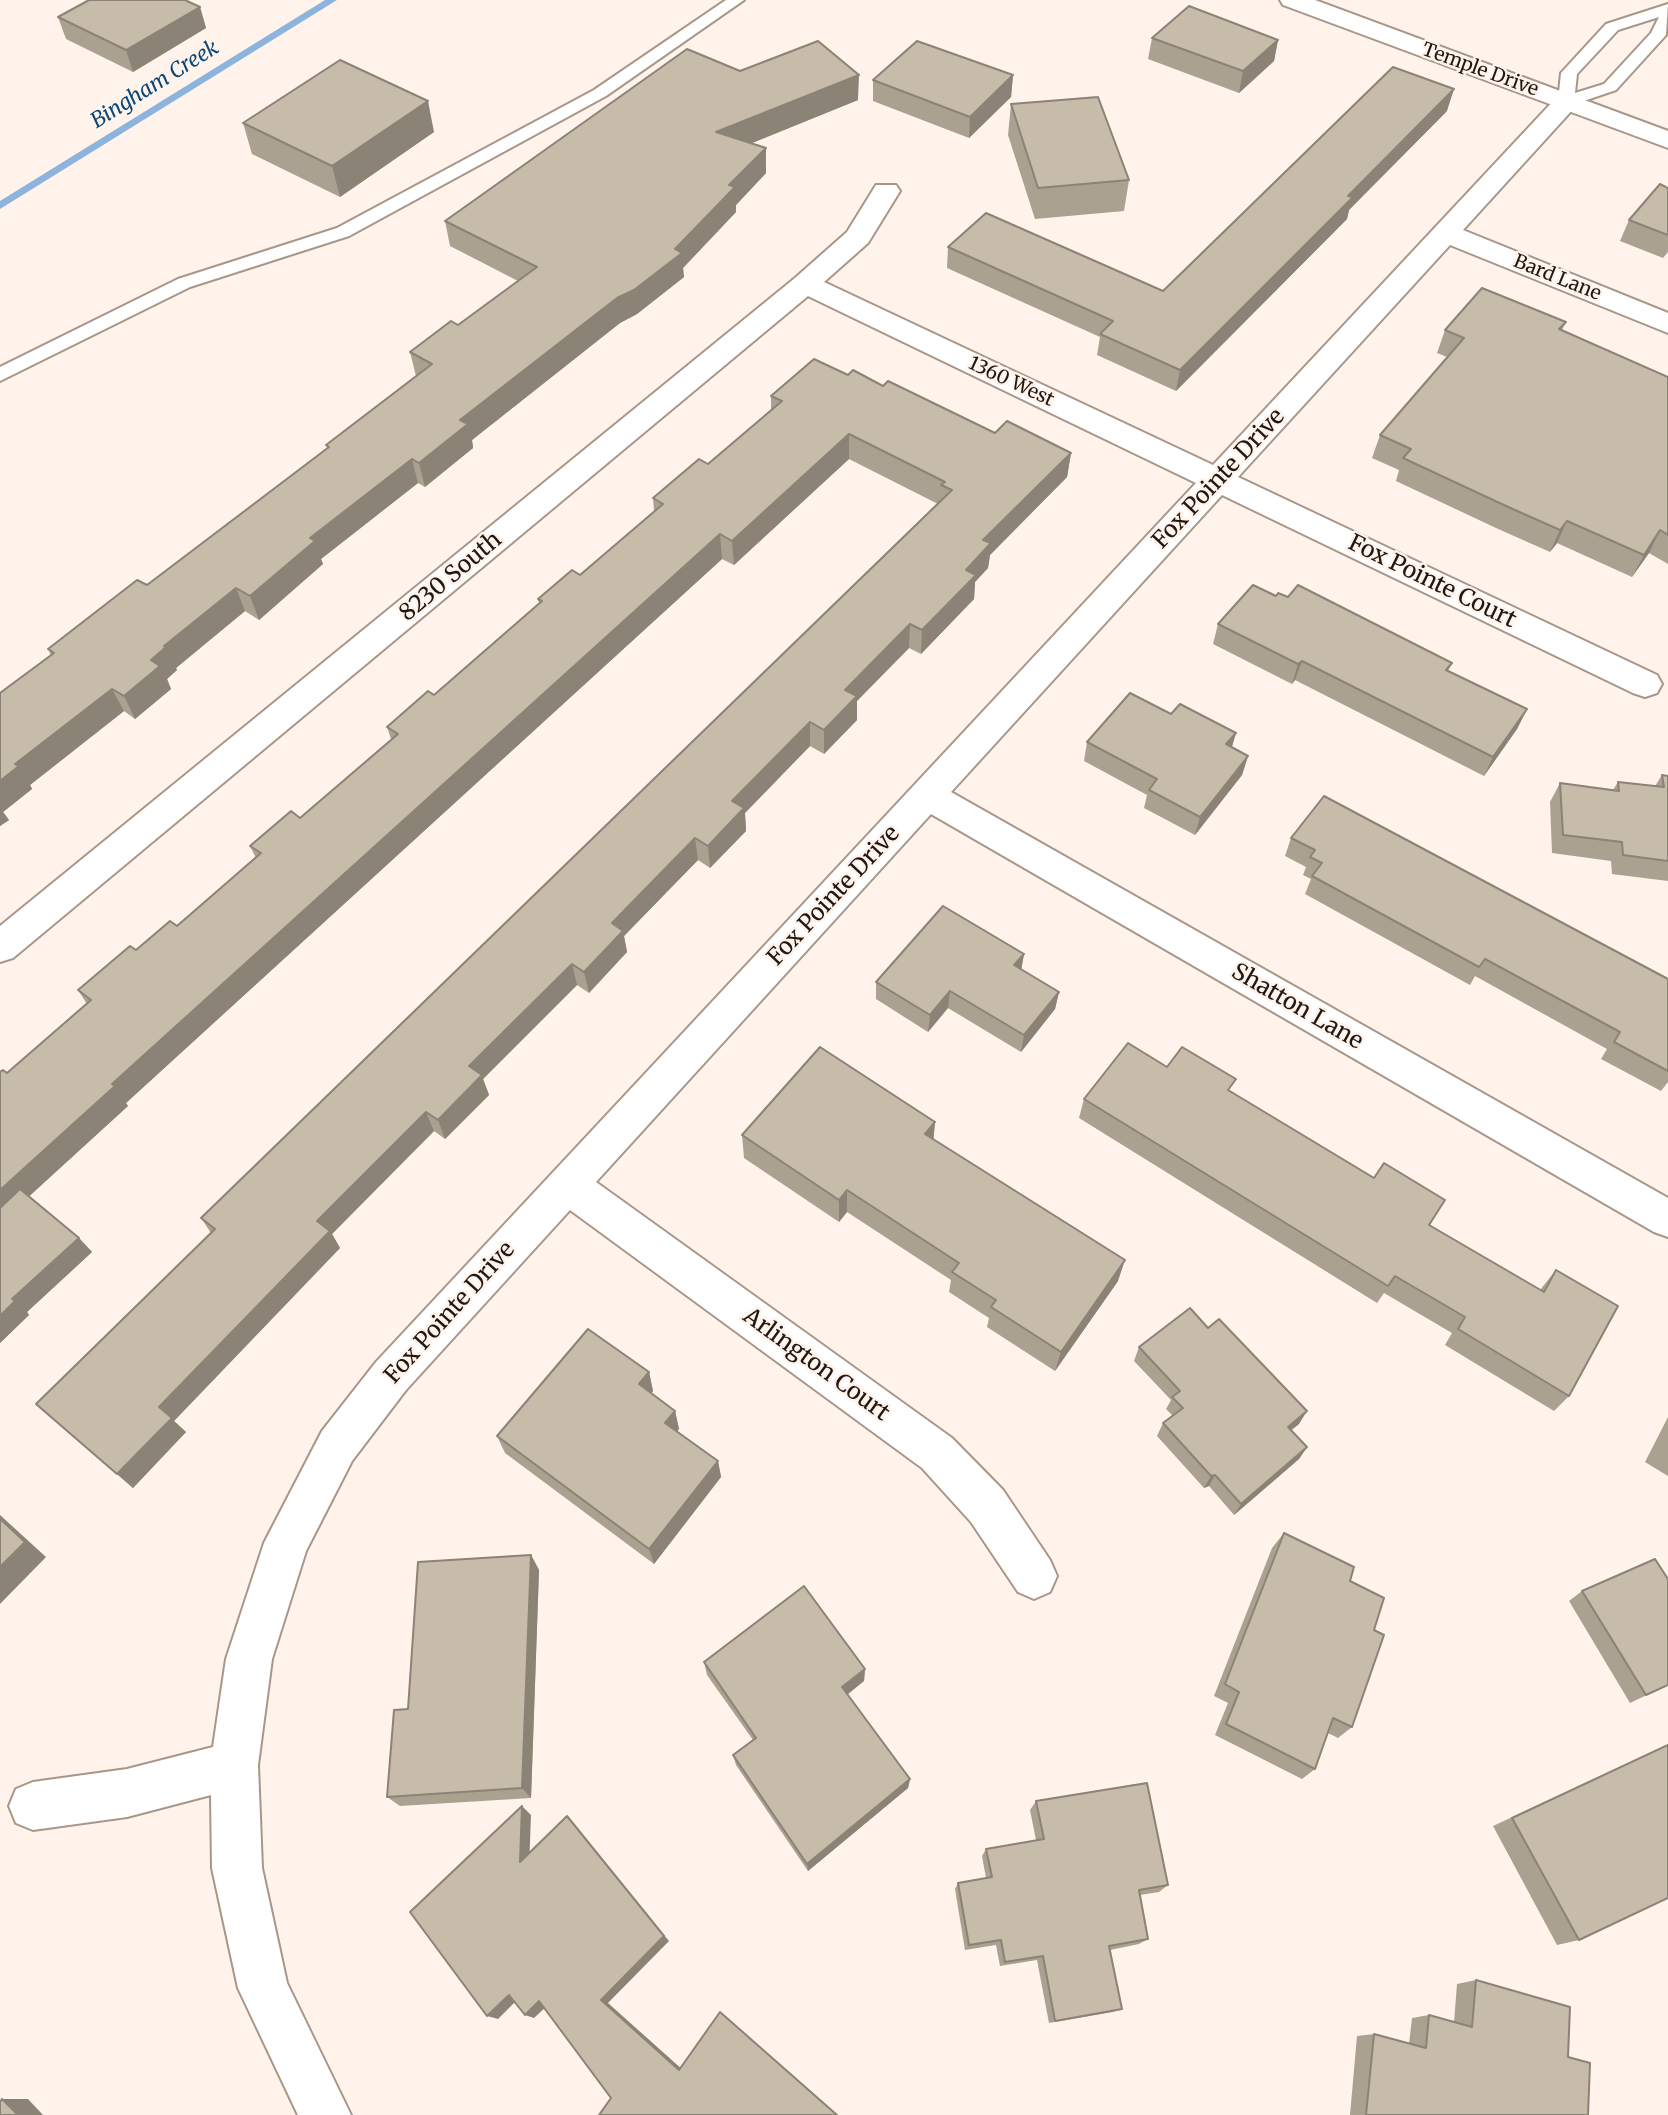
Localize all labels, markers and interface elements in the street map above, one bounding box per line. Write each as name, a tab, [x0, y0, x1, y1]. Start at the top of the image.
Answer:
water label: Bingham Creek	[87, 36, 223, 134]
street label: Temple Drive	[1419, 38, 1541, 102]
street label: Bard Lane	[1510, 250, 1604, 306]
street label: 1360 West	[965, 352, 1057, 412]
street label: Fox Pointe Drive	[1147, 403, 1291, 555]
street label: 8230 South	[394, 526, 508, 628]
street label: Fox Pointe Court	[1344, 529, 1520, 635]
street label: Fox Pointe Drive	[762, 820, 906, 972]
street label: Shatton Lane	[1226, 958, 1368, 1056]
street label: Fox Pointe Drive	[379, 1236, 521, 1390]
street label: Arlington Court	[737, 1303, 895, 1427]

